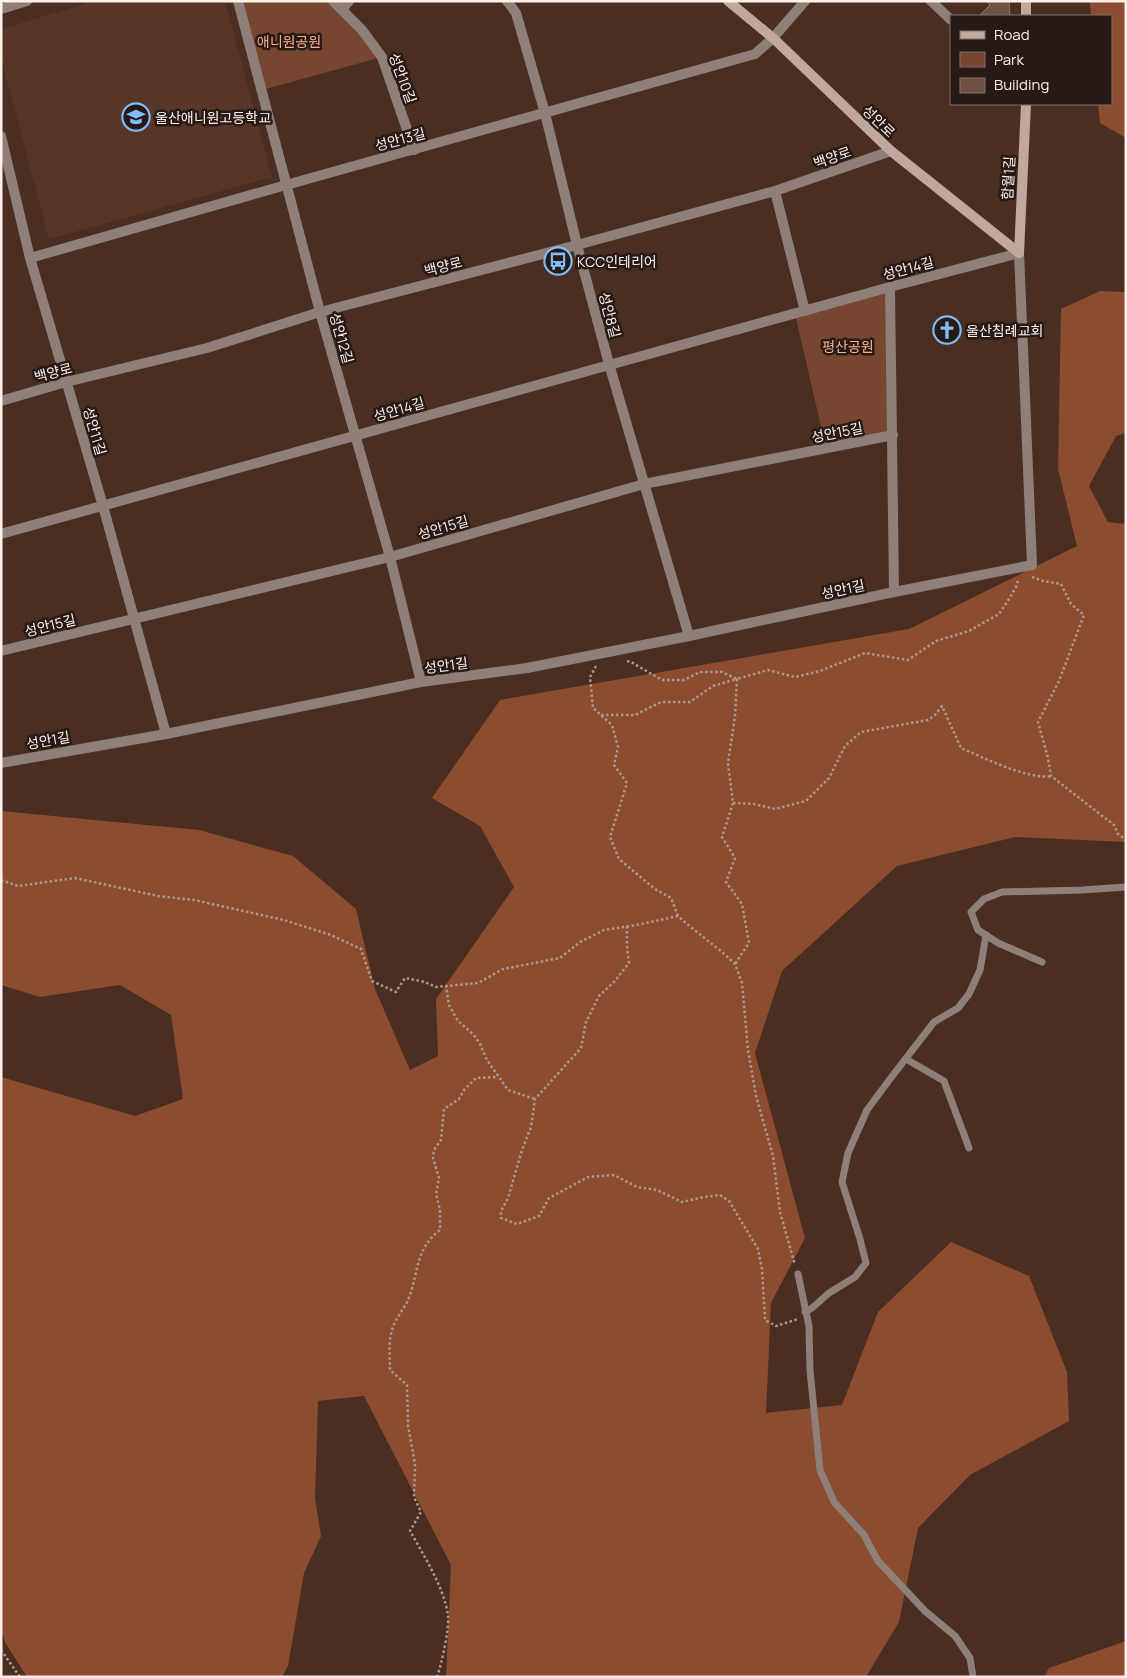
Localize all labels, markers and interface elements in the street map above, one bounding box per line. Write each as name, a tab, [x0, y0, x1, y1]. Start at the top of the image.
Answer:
legend	[950, 15, 1112, 105]
text: Road	[994, 24, 1030, 45]
park label: 애니원공원	[257, 32, 321, 51]
text: Park	[994, 49, 1024, 70]
street label: 성안10길	[385, 50, 421, 106]
text: Building	[994, 74, 1049, 95]
street label: 성안로	[859, 101, 900, 141]
school or university icon: 울산애니원고등학교	[121, 102, 151, 132]
place label: 울산애니원고등학교	[155, 108, 271, 127]
street label: 성안13길	[373, 123, 427, 155]
street label: 백양로	[811, 142, 853, 172]
street label: 함월1길	[997, 155, 1019, 201]
bus stop icon: KCC인테리어	[543, 246, 573, 276]
street label: 백양로	[422, 252, 464, 280]
place label: KCC인테리어	[577, 252, 657, 271]
street label: 성안14길	[880, 252, 936, 284]
street label: 성안8길	[595, 290, 625, 340]
street label: 성안12길	[326, 310, 358, 366]
church icon: 울산침례교회	[932, 315, 962, 345]
place label: 울산침례교회	[966, 321, 1043, 340]
park label: 평산공원	[822, 337, 874, 356]
street label: 백양로	[32, 358, 74, 386]
street label: 성안14길	[371, 393, 427, 425]
street label: 성안11길	[79, 405, 111, 457]
street label: 성안15길	[810, 418, 864, 446]
street label: 성안15길	[415, 511, 471, 543]
street label: 성안1길	[819, 575, 867, 603]
street label: 성안15길	[22, 609, 78, 641]
street label: 성안1길	[423, 653, 469, 677]
street label: 성안1길	[25, 727, 71, 753]

